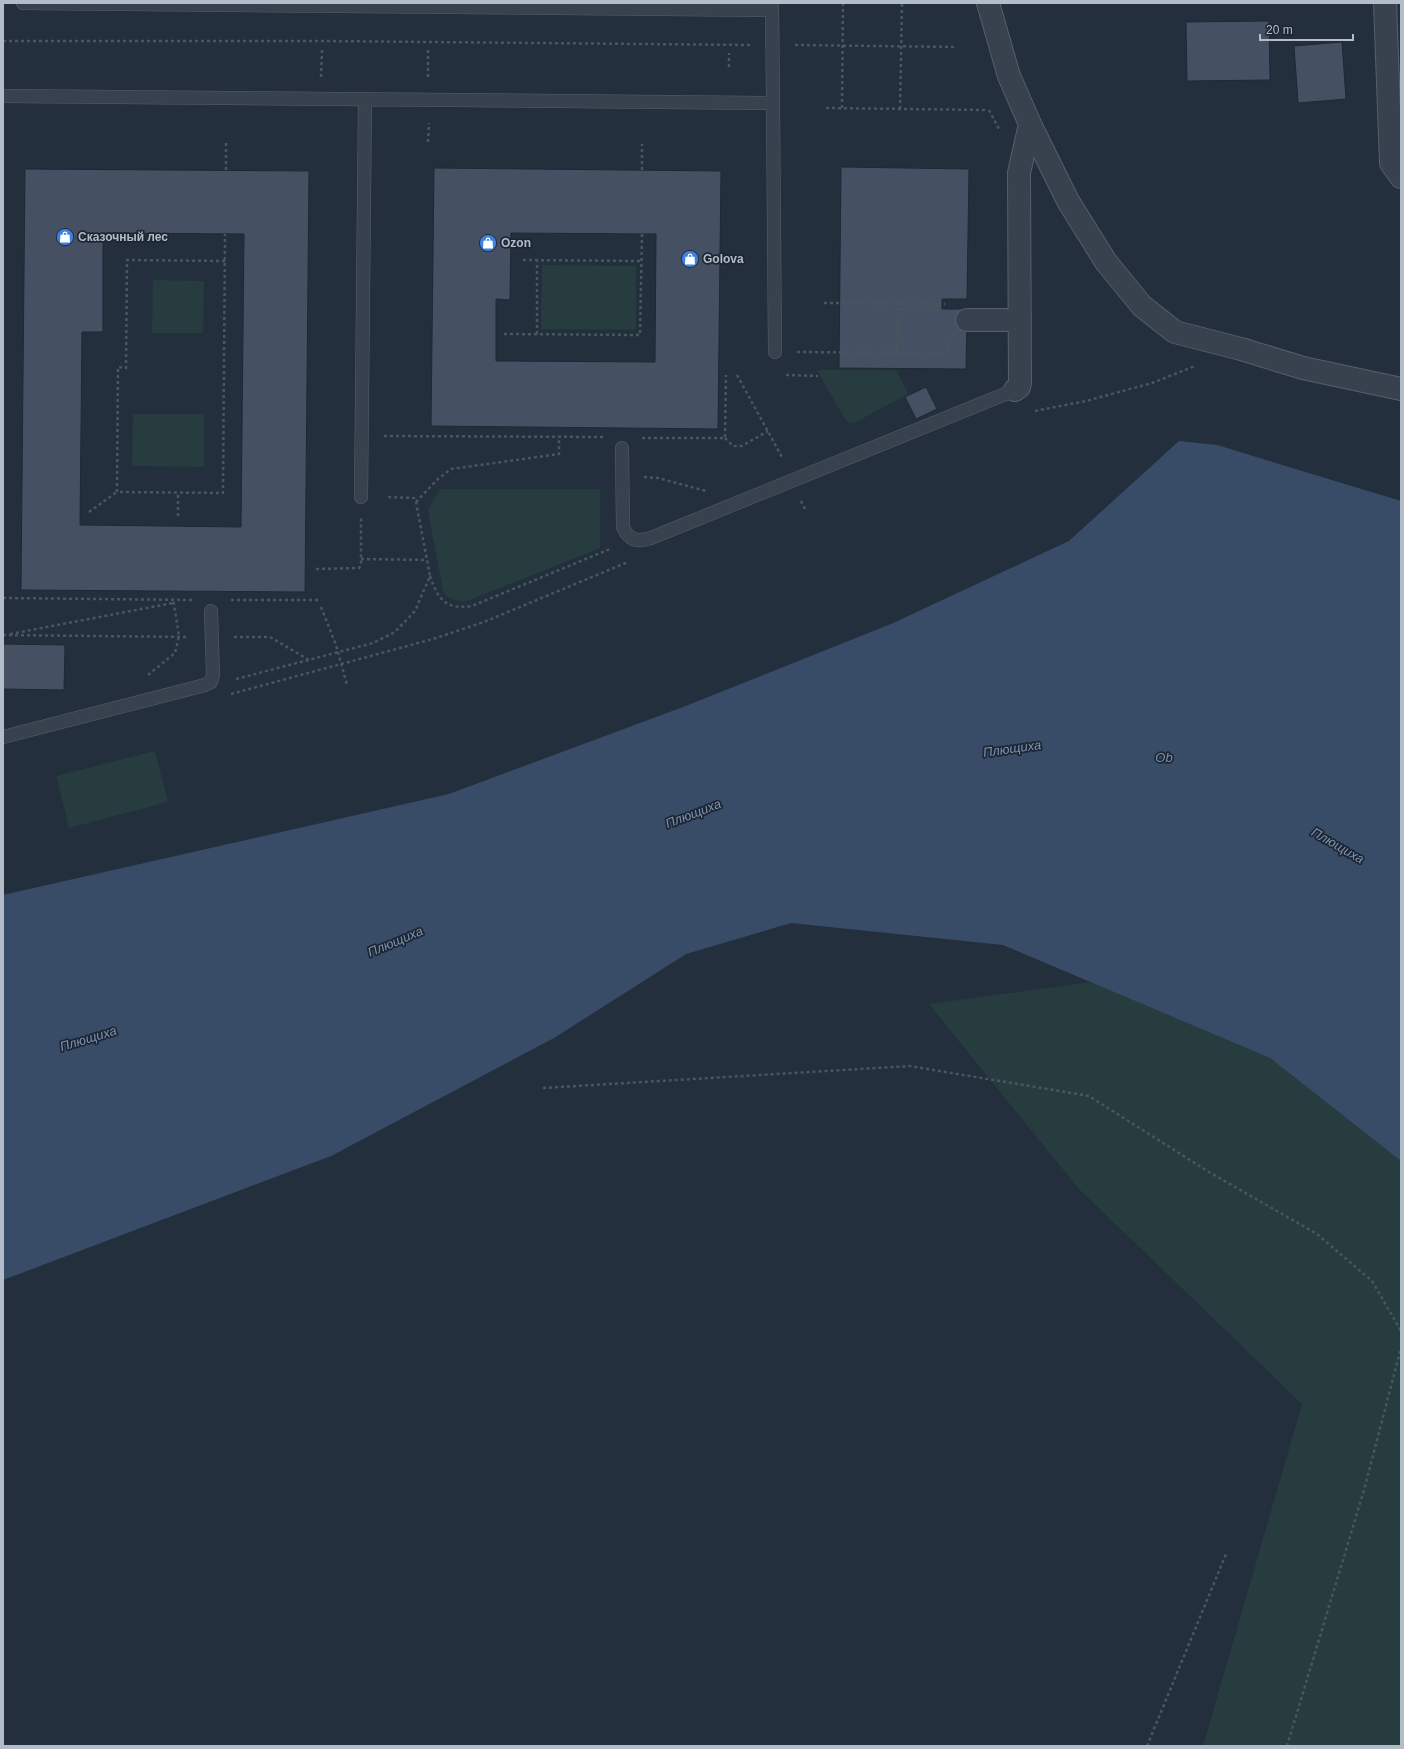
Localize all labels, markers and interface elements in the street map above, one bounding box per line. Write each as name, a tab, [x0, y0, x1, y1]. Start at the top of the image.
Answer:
scale bar	[1260, 16, 1353, 42]
text: 20 m	[1266, 23, 1293, 37]
shop icon: Сказочный лес	[55, 227, 75, 247]
place label: Сказочный лес	[78, 230, 168, 244]
shop icon: Ozon	[478, 233, 498, 253]
place label: Ozon	[501, 236, 531, 250]
shop icon: Golova	[680, 249, 700, 269]
place label: Golova	[703, 252, 744, 266]
water label: Плющиха	[982, 737, 1042, 760]
water label: Ob	[1155, 750, 1173, 765]
water label: Плющиха	[663, 796, 723, 831]
water label: Плющиха	[1309, 824, 1367, 867]
water label: Плющиха	[365, 923, 425, 960]
water label: Плющиха	[58, 1023, 118, 1054]

